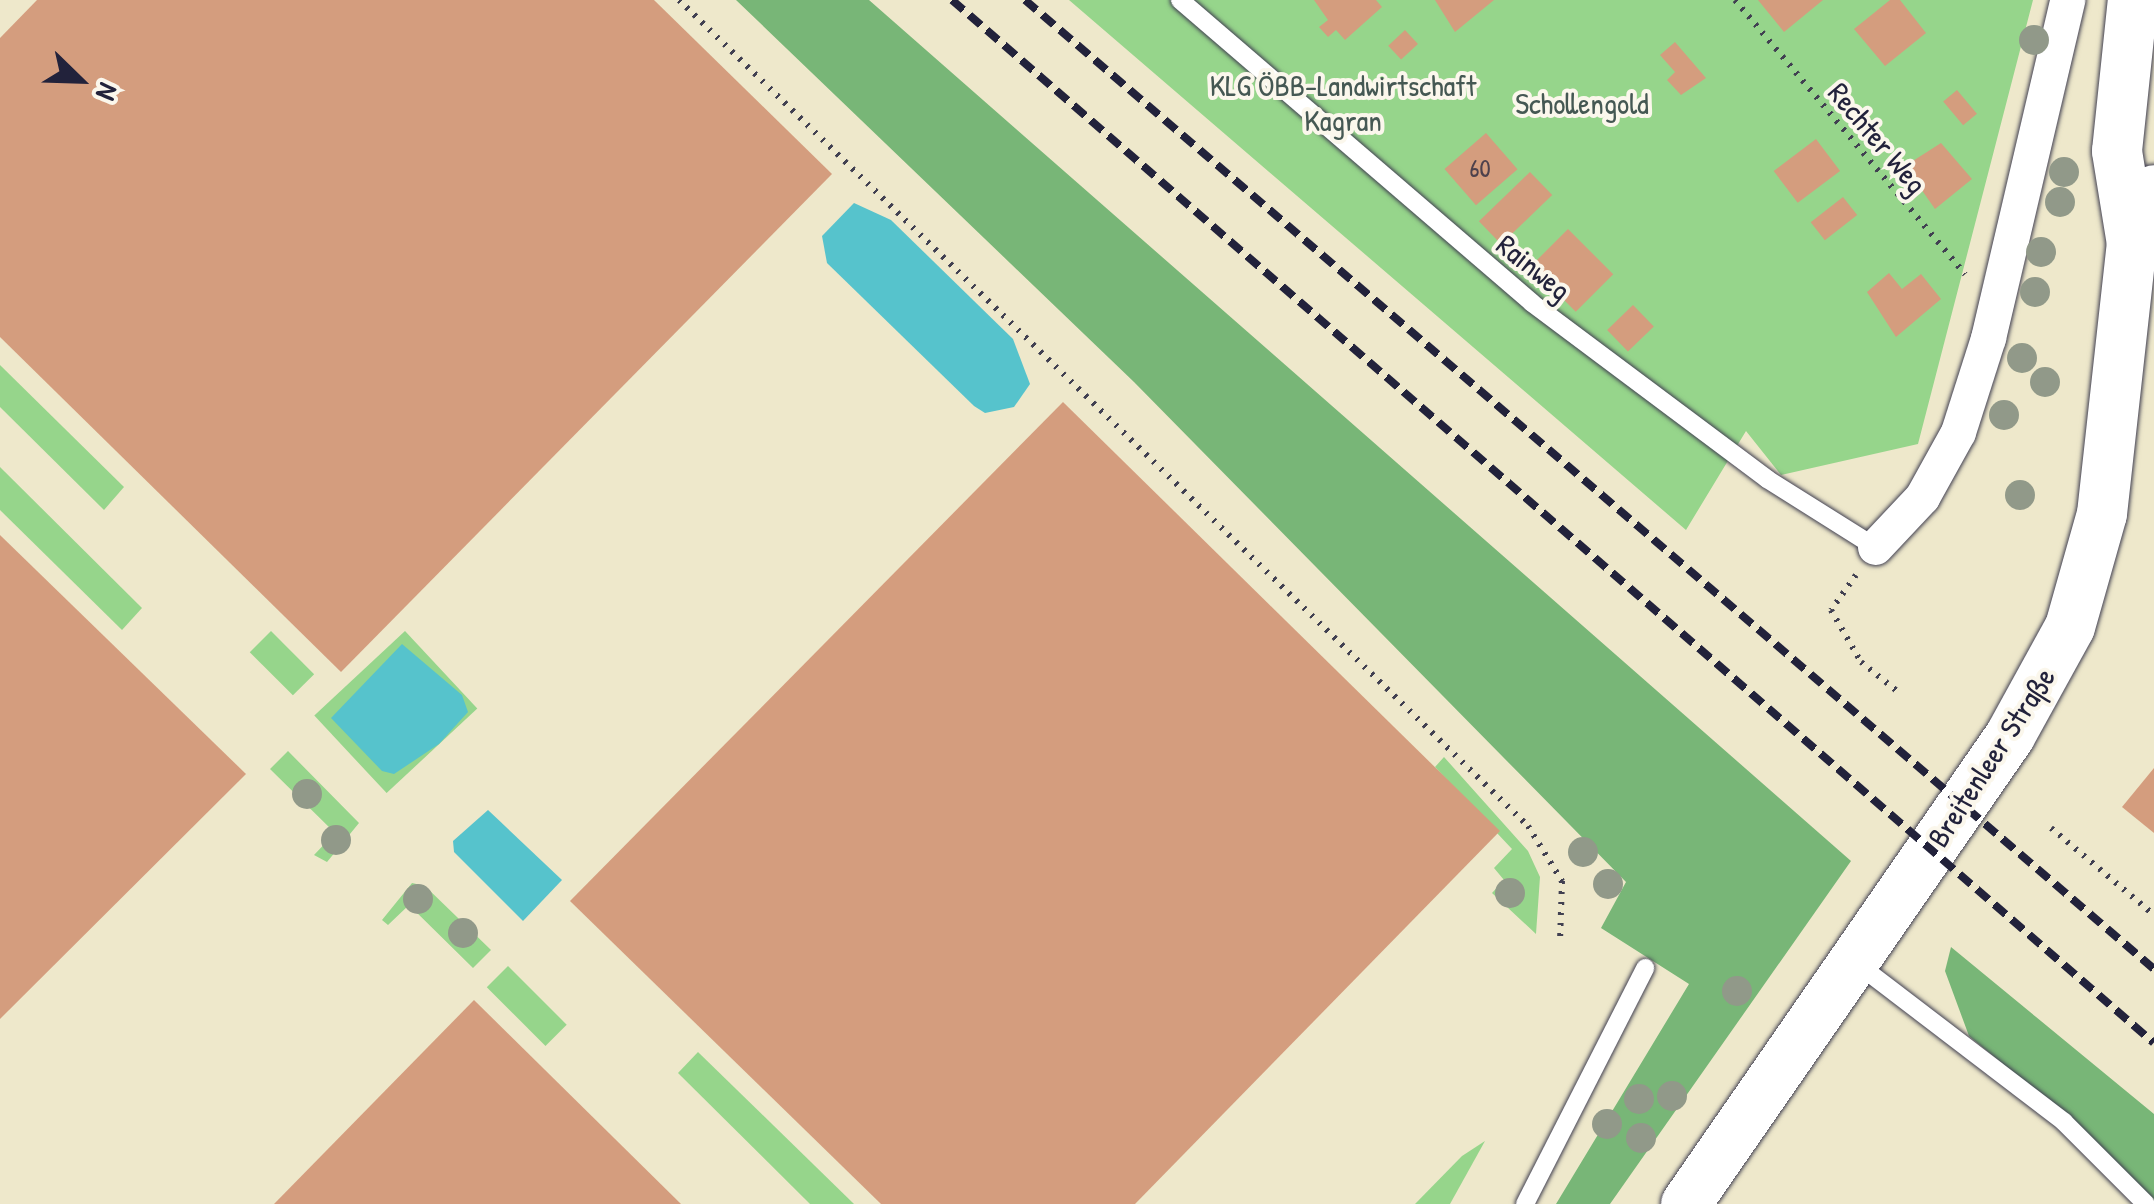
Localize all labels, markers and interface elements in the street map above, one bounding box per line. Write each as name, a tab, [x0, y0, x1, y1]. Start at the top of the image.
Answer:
north arrow	[30, 30, 130, 130]
park label: KLG ÖBB-Landwirtschaft Kagran	[1210, 67, 1476, 138]
street label: Rechter Weg	[1821, 75, 1935, 201]
text: N	[87, 77, 128, 106]
park label: Schollengold	[1515, 85, 1649, 121]
house number: 60	[1469, 153, 1491, 183]
street label: Rainweg	[1490, 226, 1578, 308]
street label: Breitenleer Straße	[1920, 660, 2062, 854]

